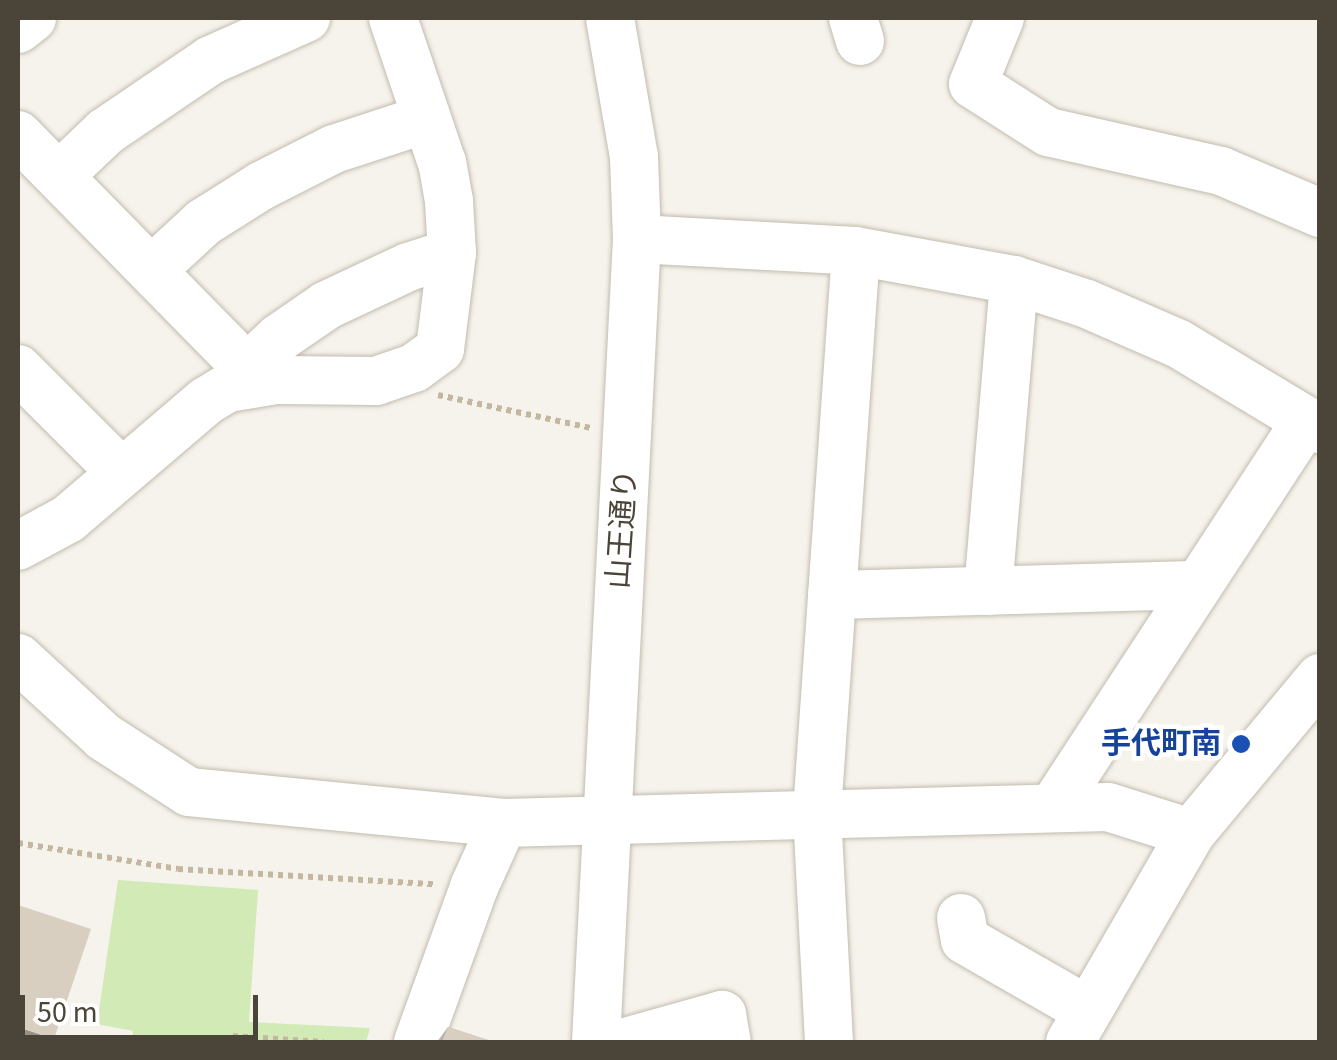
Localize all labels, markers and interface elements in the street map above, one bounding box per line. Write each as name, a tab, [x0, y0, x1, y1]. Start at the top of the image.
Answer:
street label: 山王通り	[601, 468, 645, 590]
place label: 手代町南	[1101, 726, 1221, 762]
marker: 手代町南	[1230, 733, 1252, 755]
scale bar	[25, 975, 262, 1037]
text: 50 m	[37, 991, 98, 1034]

